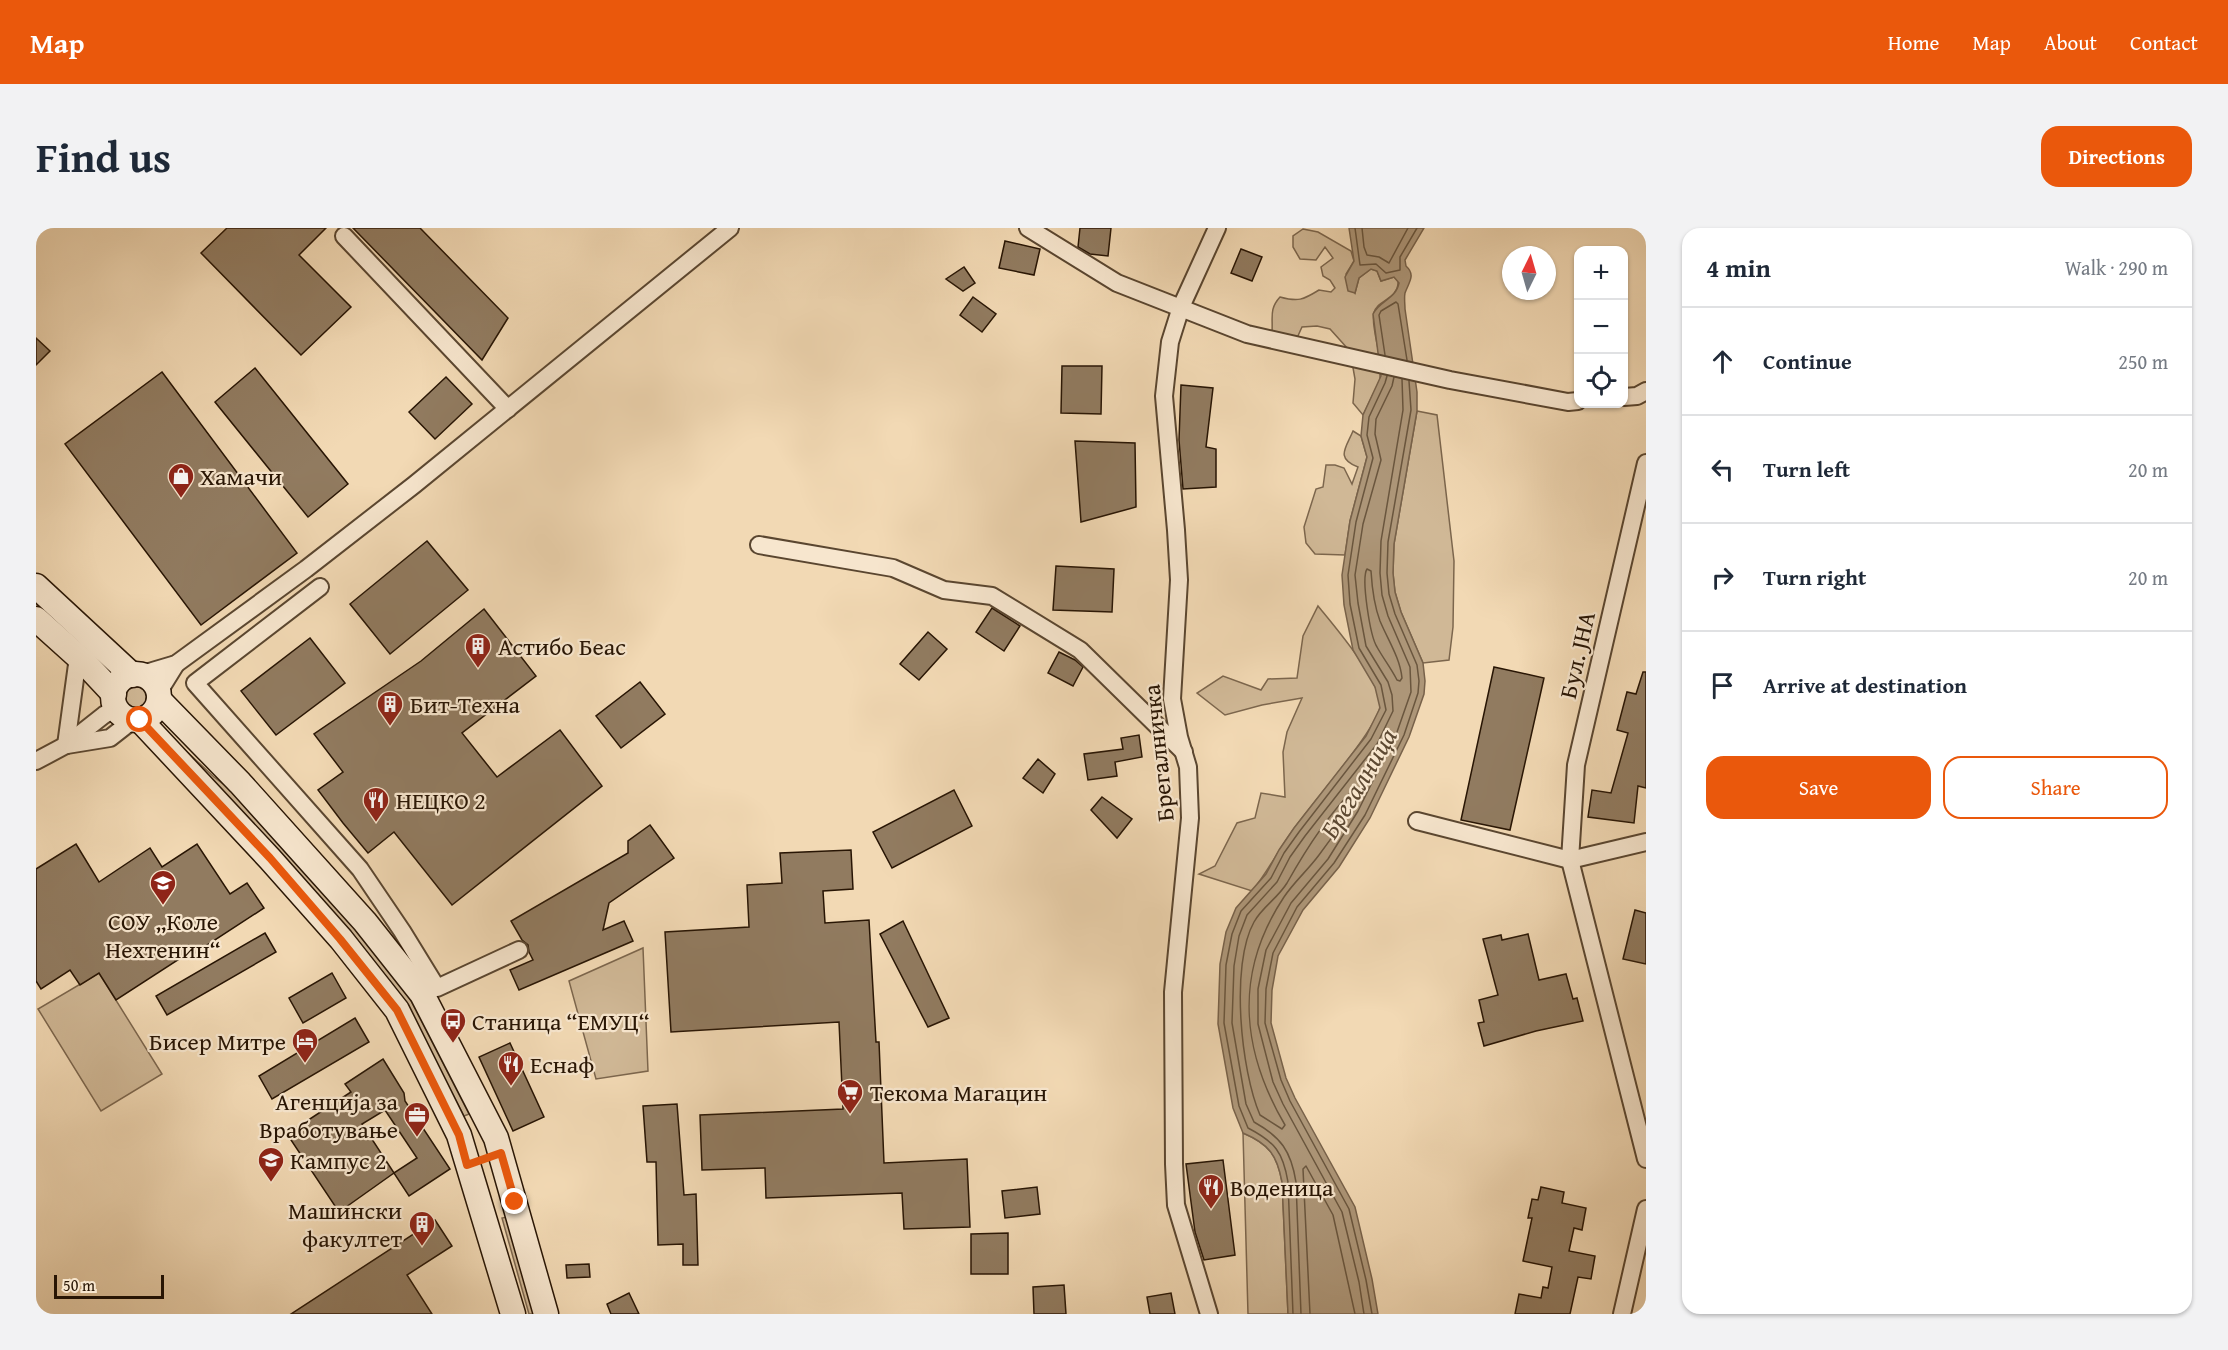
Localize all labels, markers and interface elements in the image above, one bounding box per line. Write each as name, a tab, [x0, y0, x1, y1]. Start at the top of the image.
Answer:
text: Map	[30, 22, 84, 63]
text: Home	[1888, 27, 1939, 58]
text: Map	[1972, 27, 2011, 58]
text: About	[2044, 27, 2097, 58]
text: Contact	[2130, 27, 2198, 58]
text: Find us	[36, 126, 171, 187]
button: Directions	[2041, 126, 2192, 187]
north arrow	[1502, 246, 1556, 300]
map controls	[1574, 246, 1628, 408]
button: +	[1574, 246, 1628, 300]
text: 4 min	[1706, 248, 1771, 287]
text: Walk · 290 m	[2065, 253, 2168, 282]
button: −	[1574, 300, 1628, 354]
icon: ahead	[1706, 345, 1739, 378]
text: Continue	[1763, 345, 1852, 377]
text: 250 m	[2118, 347, 2168, 376]
button: locate	[1574, 354, 1628, 408]
icon: left	[1706, 453, 1739, 486]
text: Turn left	[1763, 453, 1850, 485]
text: 20 m	[2128, 455, 2168, 484]
place label: Хамачи	[200, 459, 282, 494]
shop icon: Хамачи	[166, 461, 196, 499]
icon: right	[1706, 561, 1739, 594]
text: Turn right	[1763, 561, 1866, 593]
text: 20 m	[2128, 563, 2168, 592]
street label: Бул. ЈНА	[1550, 608, 1604, 702]
place label: Астибо Беас	[498, 629, 626, 664]
building icon: Астибо Беас	[463, 631, 493, 669]
icon: arrive	[1706, 669, 1739, 702]
text: Arrive at destination	[1763, 669, 1967, 701]
street label: Брегалничка	[1133, 682, 1183, 823]
place label: Бит-Техна	[410, 687, 521, 722]
building icon: Бит-Техна	[375, 689, 405, 727]
route start	[126, 706, 152, 732]
water label: Брегалница	[1310, 720, 1406, 846]
button: Save	[1706, 756, 1931, 819]
button: Share	[1943, 756, 2168, 819]
place label: НЕЦКО 2	[396, 783, 486, 818]
restaurant icon: НЕЦКО 2	[361, 785, 391, 823]
school or university icon: СОУ „Коле Нехтенин“	[148, 868, 178, 906]
place label: СОУ „Коле Нехтенин“	[105, 904, 221, 967]
place label: Станица “ЕМУЦ“	[472, 1004, 650, 1039]
bus stop icon: Станица “ЕМУЦ“	[438, 1006, 468, 1044]
place label: Бисер Митре	[149, 1024, 286, 1059]
hotel icon: Бисер Митре	[290, 1026, 320, 1064]
place label: Еснаф	[530, 1047, 594, 1082]
restaurant icon: Еснаф	[496, 1049, 526, 1087]
place label: Текома Магацин	[870, 1075, 1047, 1110]
supermarket icon: Текома Магацин	[835, 1077, 865, 1115]
place label: Агенција за Вработување	[259, 1084, 399, 1147]
office icon: Агенција за Вработување	[402, 1100, 432, 1138]
place label: Кампус 2	[290, 1143, 387, 1178]
school or university icon: Кампус 2	[256, 1145, 286, 1183]
place label: Воденица	[1230, 1170, 1334, 1205]
restaurant icon: Воденица	[1196, 1172, 1226, 1210]
route end	[501, 1188, 527, 1214]
place label: Машински факултет	[288, 1193, 402, 1256]
building icon: Машински факултет	[407, 1209, 437, 1247]
scale bar	[54, 1272, 164, 1300]
text: 50 m	[63, 1273, 95, 1297]

